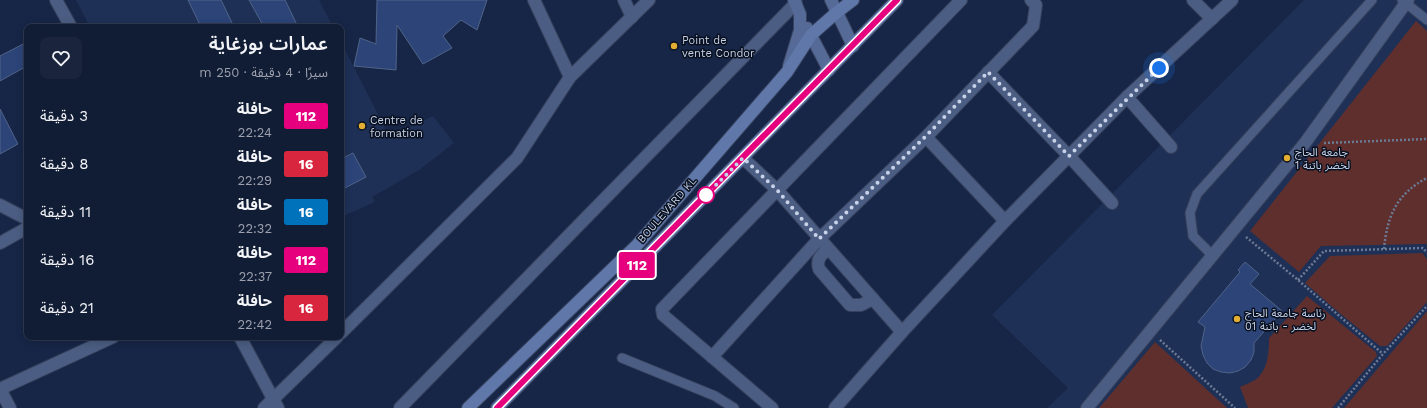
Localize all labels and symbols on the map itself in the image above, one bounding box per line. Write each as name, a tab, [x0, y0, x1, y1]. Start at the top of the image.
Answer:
place label: Point de vente Condor	[682, 34, 755, 60]
marker: Point de vente Condor	[669, 41, 679, 51]
your location	[1149, 58, 1169, 78]
place label: Centre de formation	[370, 114, 423, 140]
marker: Centre de formation	[357, 121, 367, 131]
place label: جامعة الحاج لخضر باتنة 1	[1295, 146, 1350, 172]
marker: جامعة الحاج لخضر باتنة 1	[1282, 153, 1292, 163]
street label: BOULEVARD KL	[635, 174, 700, 246]
unlabelled marker	[697, 186, 715, 204]
line badge: 112	[614, 252, 660, 278]
place label: رئاسة جامعة الحاج لخضر - باتنة 01	[1245, 307, 1326, 333]
marker: رئاسة جامعة الحاج لخضر - باتنة 01	[1232, 314, 1242, 324]

